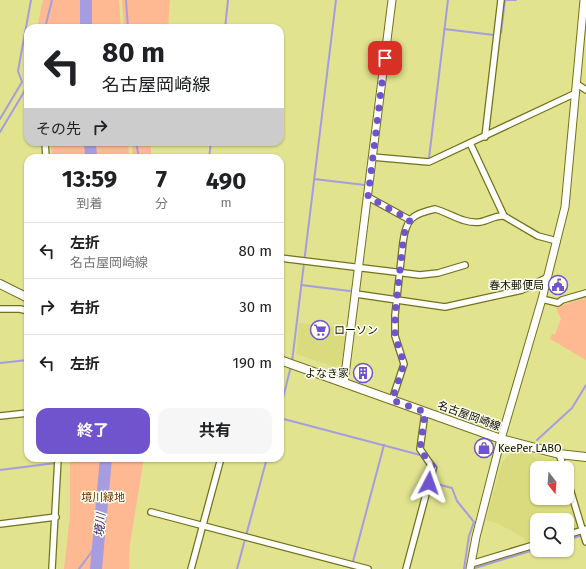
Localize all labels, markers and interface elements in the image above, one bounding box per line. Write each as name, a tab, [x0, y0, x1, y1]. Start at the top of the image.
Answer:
text: 80 m	[102, 36, 165, 69]
icon: left	[36, 40, 88, 92]
pin	[368, 41, 402, 75]
icon: arrive	[374, 47, 396, 69]
text: 名古屋岡崎線	[102, 74, 210, 96]
icon: right	[89, 116, 111, 138]
text: その先	[36, 120, 81, 138]
text: 13:59	[62, 165, 117, 193]
text: 7	[156, 165, 167, 193]
text: 490	[206, 167, 246, 195]
text: m	[220, 195, 232, 210]
text: 到着	[76, 196, 102, 211]
text: 分	[155, 196, 168, 211]
text: 左折	[70, 234, 100, 252]
icon: left	[36, 240, 58, 262]
text: 80 m	[239, 242, 272, 260]
text: 名古屋岡崎線	[70, 255, 148, 270]
public building icon: 春木郵便局	[547, 274, 569, 296]
place label: 春木郵便局	[489, 279, 544, 292]
icon: right	[36, 296, 58, 318]
text: 30 m	[239, 298, 272, 316]
text: 右折	[70, 299, 100, 317]
supermarket icon: ローソン	[309, 319, 331, 341]
place label: ローソン	[334, 324, 378, 337]
icon: left	[36, 352, 58, 374]
text: 190 m	[232, 354, 272, 372]
text: 左折	[70, 355, 100, 373]
building icon: よなき家	[352, 362, 374, 384]
place label: よなき家	[305, 367, 349, 380]
street label: 名古屋岡崎線	[436, 399, 502, 433]
button: 終了	[36, 408, 150, 454]
button: 共有	[158, 408, 272, 454]
shop icon: KeePer LABO	[473, 437, 495, 459]
place label: KeePer LABO	[498, 442, 562, 455]
north arrow	[530, 461, 574, 505]
map controls	[530, 461, 574, 557]
position arrow	[408, 462, 450, 504]
park label: 境川緑地	[81, 491, 125, 504]
water label: 境川	[92, 510, 108, 538]
button: search	[530, 513, 574, 557]

